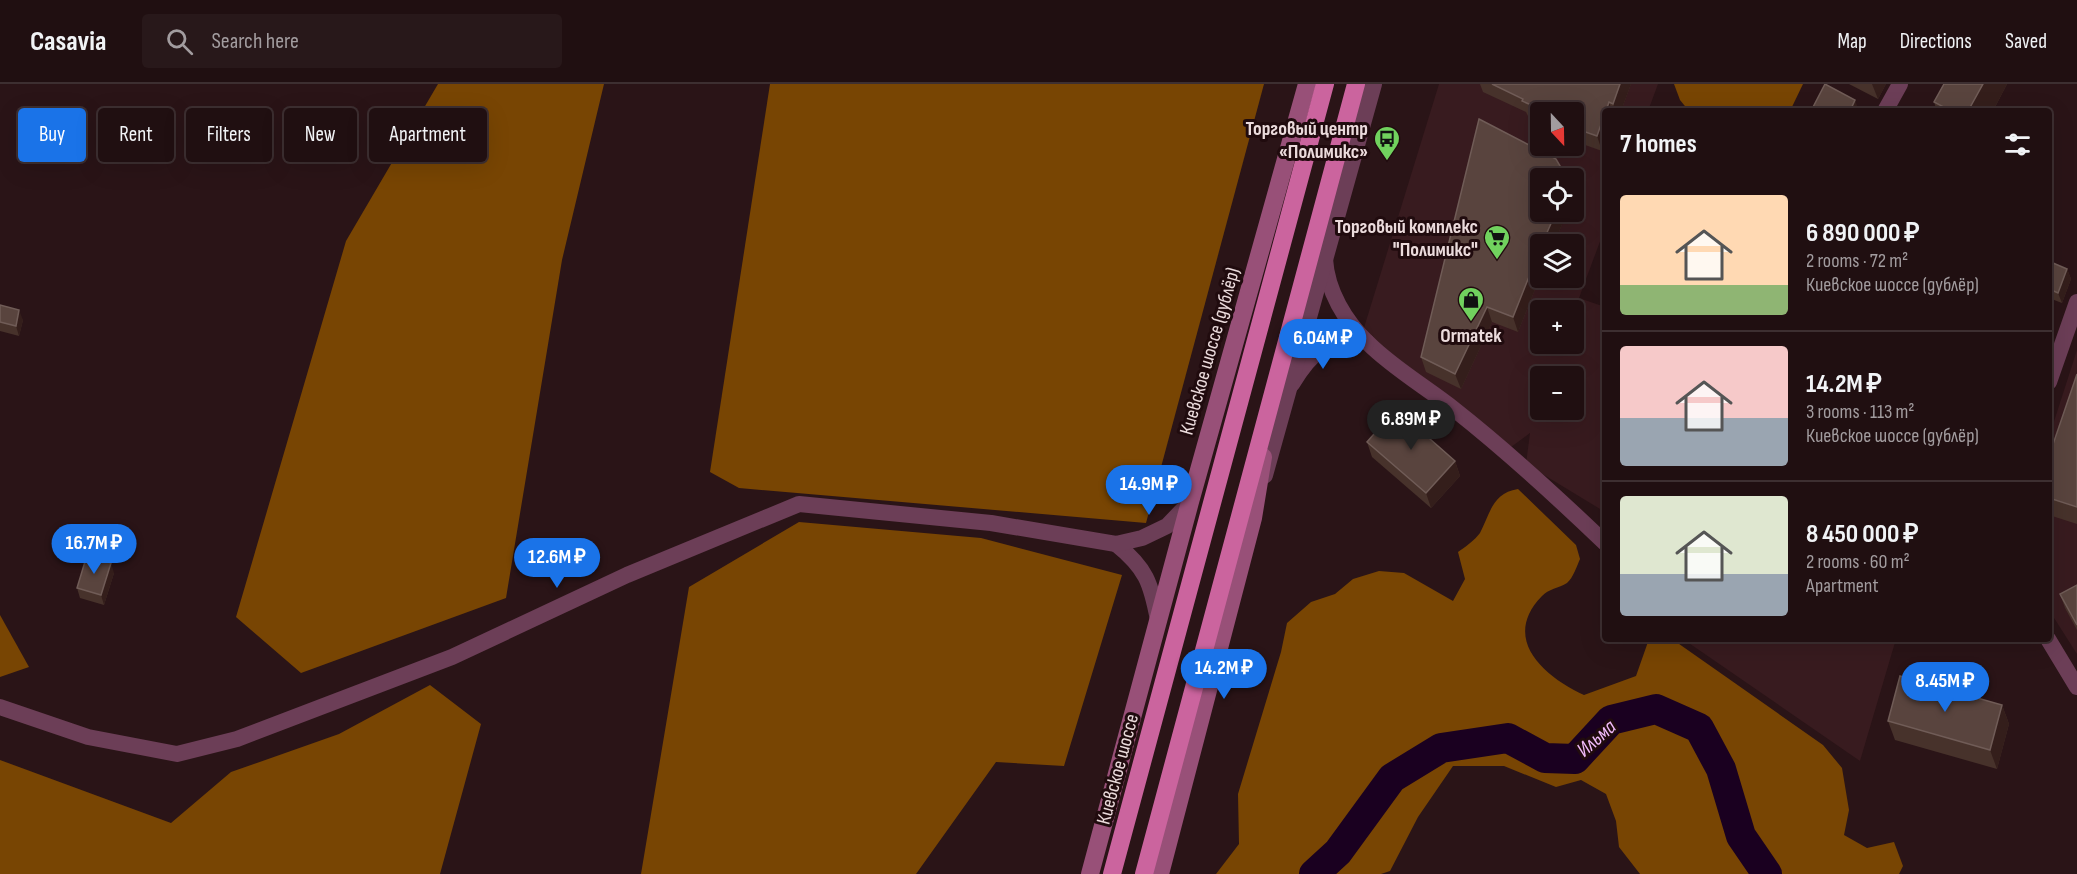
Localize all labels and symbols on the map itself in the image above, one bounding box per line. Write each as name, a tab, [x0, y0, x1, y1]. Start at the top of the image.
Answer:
north arrow	[1530, 102, 1584, 156]
place label: Торговый центр «Полимикс»	[1246, 117, 1368, 164]
bus stop icon: Торговый центр «Полимикс»	[1372, 124, 1402, 162]
place label: Торговый комплекс "Полимикс"	[1335, 215, 1478, 262]
supermarket icon: Торговый комплекс "Полимикс"	[1482, 223, 1512, 261]
street label: Киевское шоссе (дублёр)	[1175, 265, 1245, 438]
shop icon: Ormatek	[1456, 285, 1486, 323]
pin: 6.04M ₽	[1268, 319, 1378, 370]
place label: Ormatek	[1440, 324, 1502, 348]
pin: 6.89M ₽	[1356, 400, 1466, 451]
pin: 14.9M ₽	[1094, 465, 1204, 516]
pin: 16.7M ₽	[39, 524, 149, 575]
pin: 12.6M ₽	[502, 538, 612, 589]
pin: 14.2M ₽	[1169, 649, 1279, 700]
pin: 8.45M ₽	[1890, 662, 2000, 713]
street label: Киевское шоссе	[1092, 711, 1144, 827]
water label: Ильма	[1571, 714, 1622, 762]

